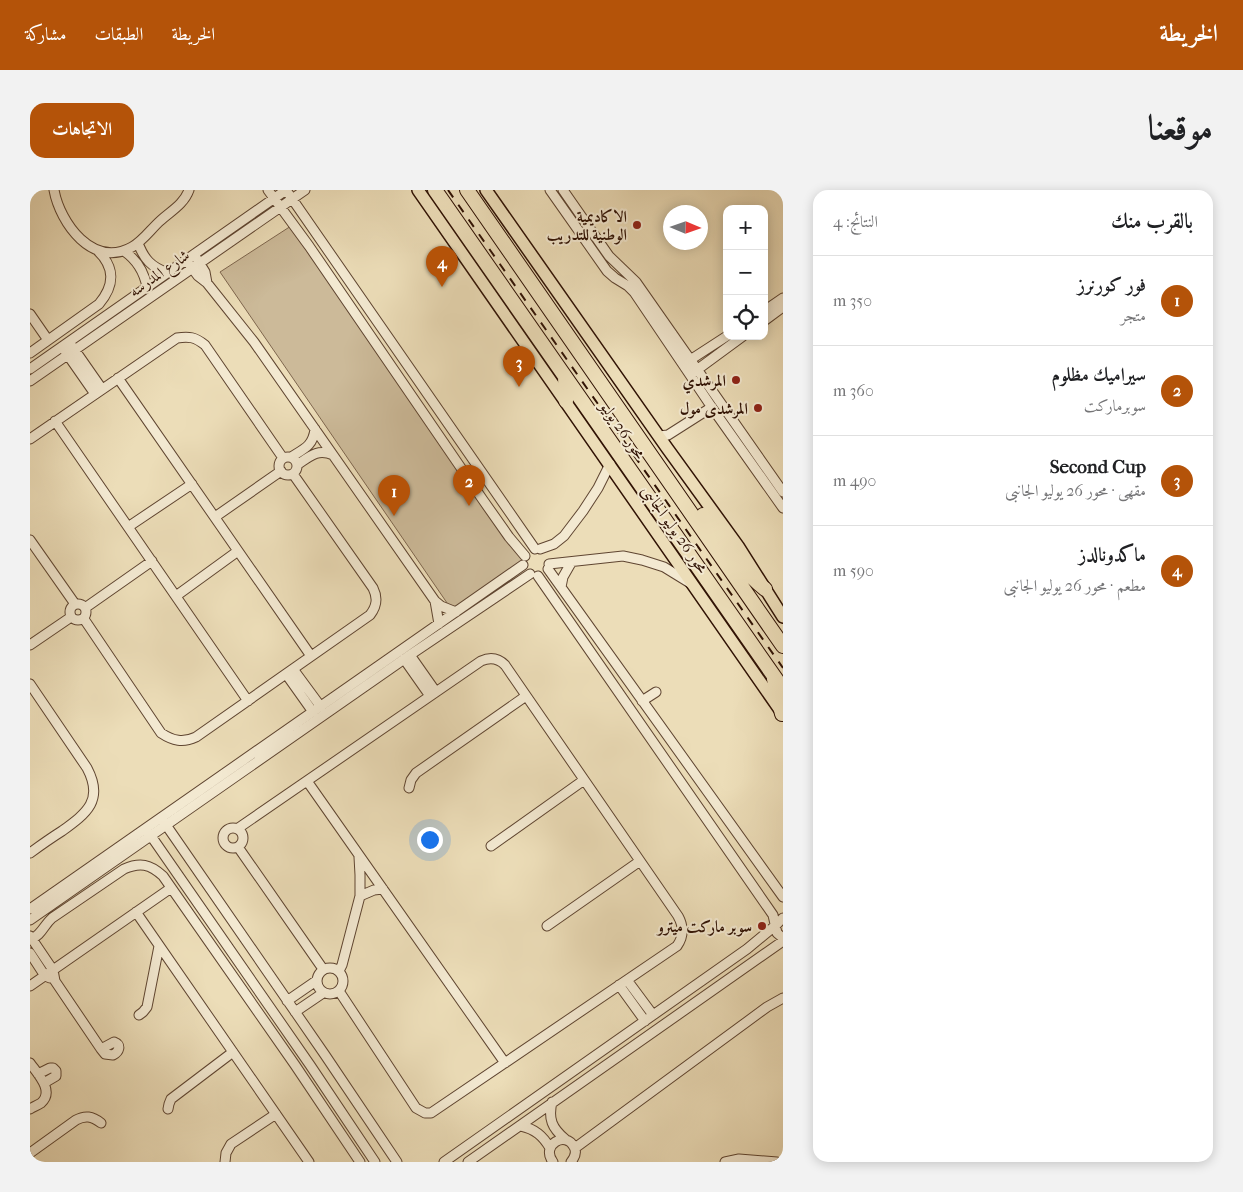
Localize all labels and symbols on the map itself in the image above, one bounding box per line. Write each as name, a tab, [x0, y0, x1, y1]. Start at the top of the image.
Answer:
north arrow	[663, 205, 708, 250]
place label: الاكاديمية الوطنية للتدريب	[547, 207, 627, 245]
marker: الاكاديمية الوطنية للتدريب	[631, 219, 643, 231]
street label: شارع المدرسه	[125, 245, 195, 304]
pin: 4	[426, 246, 458, 287]
pin: 3	[503, 346, 535, 387]
place label: المرشدي	[683, 371, 726, 394]
marker: المرشدي	[730, 374, 742, 386]
street label: محور 26 يوليو	[594, 396, 650, 463]
place label: المرشدى مول	[680, 399, 748, 419]
marker: المرشدى مول	[752, 402, 764, 414]
pin: 2	[453, 465, 485, 506]
pin: 1	[378, 475, 410, 516]
street label: محور 26 يوليو الجانبى	[635, 481, 713, 579]
your location	[417, 827, 443, 853]
place label: سوبر ماركت ميترو	[656, 917, 752, 937]
marker: سوبر ماركت ميترو	[756, 920, 768, 932]

